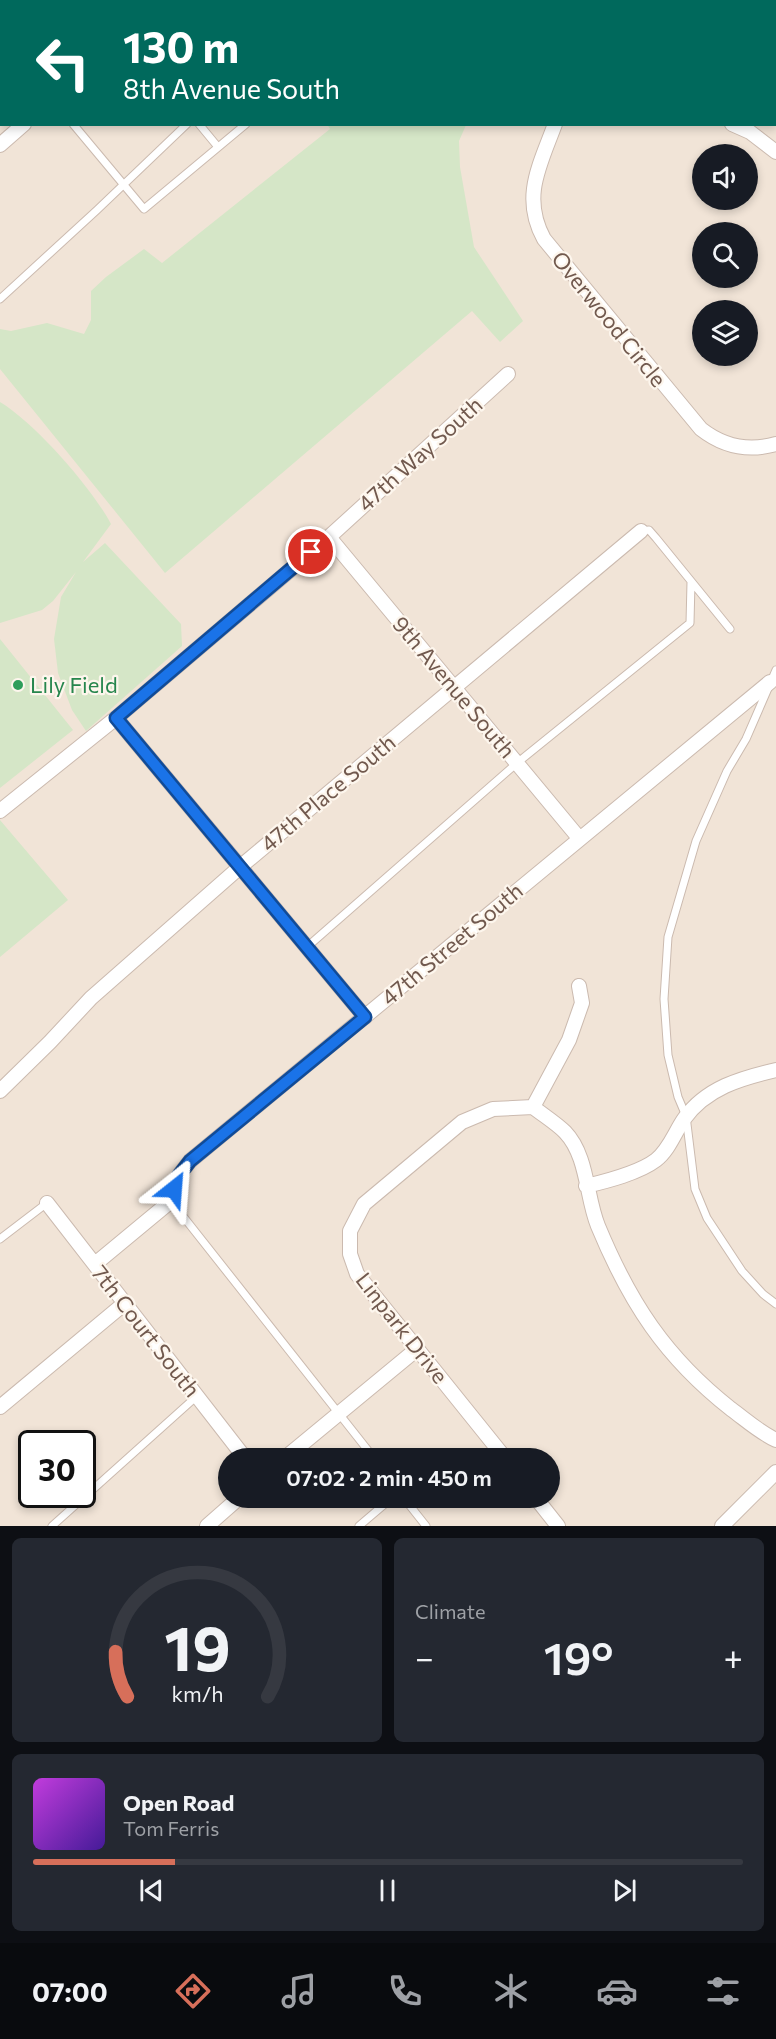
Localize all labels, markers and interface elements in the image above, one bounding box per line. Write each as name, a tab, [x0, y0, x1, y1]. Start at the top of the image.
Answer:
text: 130 m	[123, 20, 239, 72]
icon: left	[24, 24, 102, 102]
text: 8th Avenue South	[123, 72, 340, 105]
map controls	[692, 144, 758, 366]
button: sound	[692, 144, 758, 210]
button: search	[692, 222, 758, 288]
street label: Overwood Circle	[546, 245, 672, 392]
button: layers	[692, 300, 758, 366]
street label: 47th Way South	[352, 391, 488, 517]
pin	[285, 526, 336, 577]
icon: arrive	[294, 535, 327, 568]
street label: 9th Avenue South	[387, 610, 522, 763]
place label: Lily Field	[30, 671, 118, 698]
marker: Lily Field	[11, 678, 25, 692]
street label: 47th Place South	[255, 728, 401, 857]
street label: 47th Street South	[375, 877, 528, 1011]
position arrow	[142, 1157, 206, 1221]
street label: 7th Court South	[87, 1259, 206, 1402]
street label: Linpark Drive	[351, 1267, 454, 1389]
speed limit sign: 30	[18, 1430, 96, 1508]
text: 07:02 · 2 min · 450 m	[286, 1464, 492, 1491]
text: Climate	[415, 1599, 485, 1623]
text: 19	[164, 1608, 230, 1684]
text: 19°	[544, 1629, 613, 1684]
text: −	[415, 1636, 434, 1677]
text: +	[724, 1636, 743, 1677]
text: km/h	[171, 1680, 223, 1706]
text: Open Road	[123, 1789, 234, 1816]
text: Tom Ferris	[123, 1816, 219, 1840]
icon: previous	[135, 1874, 168, 1907]
icon: pause	[371, 1874, 404, 1907]
icon: next	[608, 1874, 641, 1907]
icon: directions	[172, 1970, 214, 2012]
icon: music	[278, 1970, 320, 2012]
icon: phone	[384, 1970, 426, 2012]
icon: climate	[490, 1970, 532, 2012]
icon: car	[596, 1970, 638, 2012]
icon: filters	[702, 1970, 744, 2012]
text: 07:00	[32, 1975, 108, 2008]

